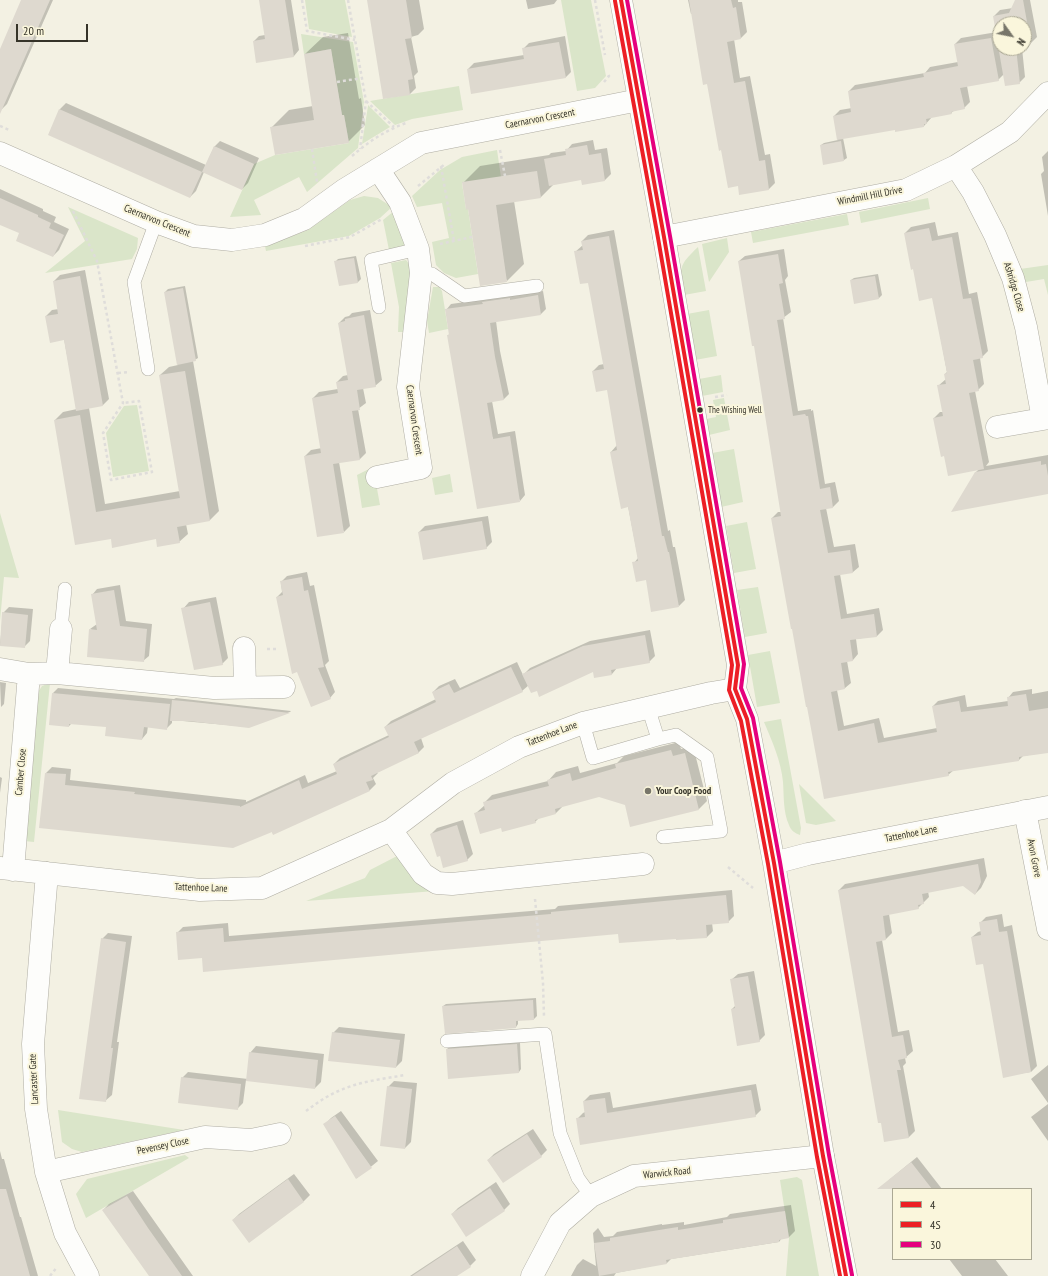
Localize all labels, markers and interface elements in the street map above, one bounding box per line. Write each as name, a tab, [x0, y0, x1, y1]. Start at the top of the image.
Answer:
scale bar	[18, 16, 90, 42]
north arrow	[992, 16, 1032, 56]
text: 20 m	[23, 23, 44, 38]
text: N	[1014, 36, 1029, 48]
street label: Caernarvon Crescent	[504, 106, 576, 132]
street label: Windmill Hill Drive	[837, 184, 903, 208]
street label: Caernarvon Crescent	[122, 202, 192, 240]
street label: Ashridge Close	[1001, 261, 1027, 313]
street label: Caernarvon Crescent	[403, 384, 425, 456]
marker: The Wishing Well	[695, 405, 705, 415]
place label: The Wishing Well	[708, 405, 762, 415]
street label: Tattenhoe Lane	[525, 719, 579, 749]
street label: Camber Close	[13, 748, 29, 796]
place label: Your Coop Food	[656, 785, 711, 797]
marker: Your Coop Food	[643, 786, 653, 796]
street label: Tattenhoe Lane	[884, 823, 938, 845]
street label: Avon Grove	[1024, 838, 1044, 878]
street label: Tattenhoe Lane	[174, 881, 228, 895]
street label: Lancaster Gate	[27, 1053, 41, 1105]
street label: Pevensey Close	[136, 1135, 190, 1157]
street label: Warwick Road	[643, 1165, 691, 1181]
legend	[892, 1188, 1032, 1260]
text: 4	[930, 1197, 935, 1212]
text: 4S	[930, 1217, 941, 1232]
text: 30	[930, 1237, 941, 1252]

